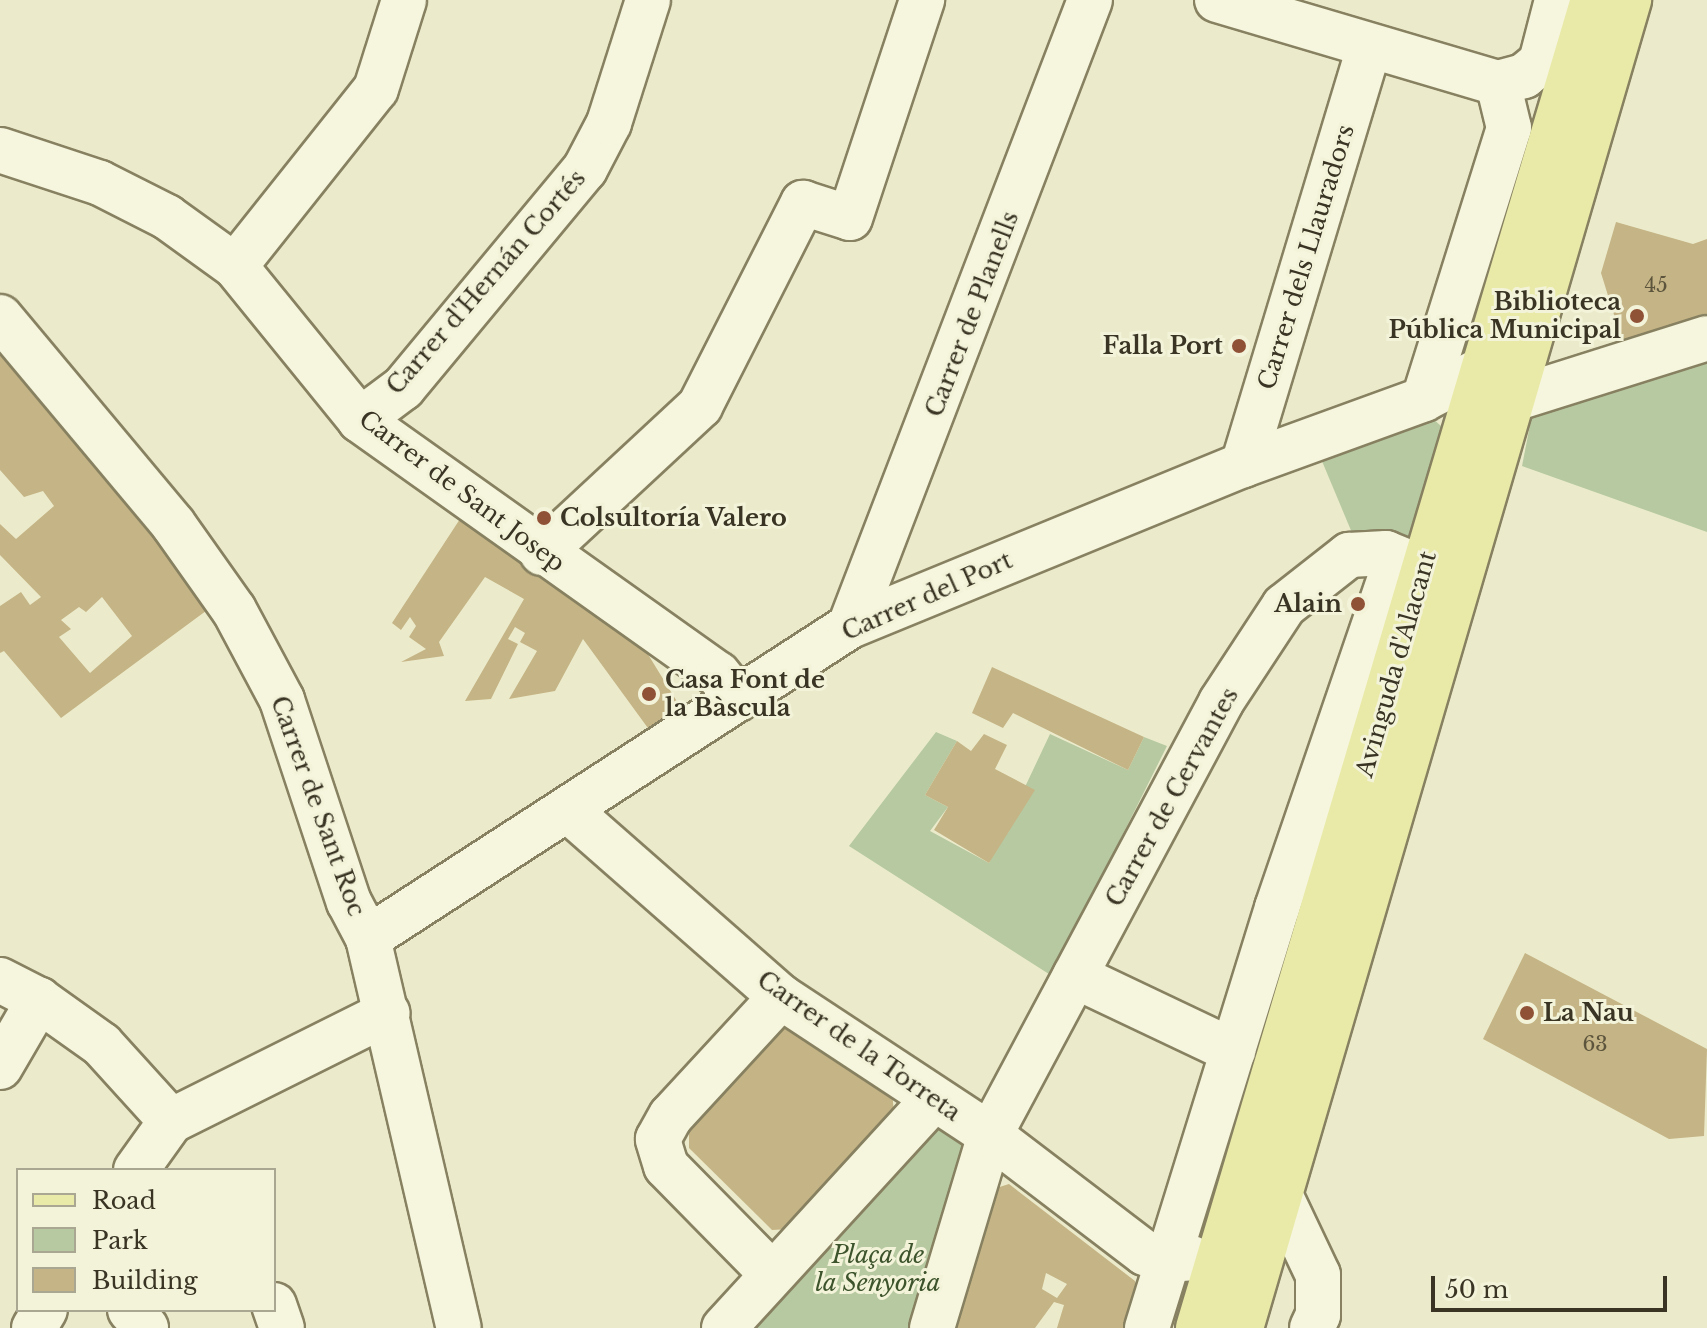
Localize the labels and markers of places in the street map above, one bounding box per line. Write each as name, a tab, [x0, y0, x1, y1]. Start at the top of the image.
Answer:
place label: Biblioteca Pública Municipal	[1388, 288, 1621, 344]
marker: Biblioteca Pública Municipal	[1628, 307, 1646, 325]
place label: Falla Port	[1103, 332, 1223, 360]
marker: Falla Port	[1230, 337, 1248, 355]
place label: Colsultoría Valero	[560, 504, 788, 532]
marker: Colsultoría Valero	[535, 509, 553, 527]
place label: Alain	[1274, 590, 1342, 618]
marker: Alain	[1349, 595, 1367, 613]
place label: Casa Font de la Bàscula	[665, 666, 825, 722]
marker: Casa Font de la Bàscula	[640, 685, 658, 703]
place label: La Nau	[1543, 999, 1634, 1027]
marker: La Nau	[1518, 1004, 1536, 1022]

